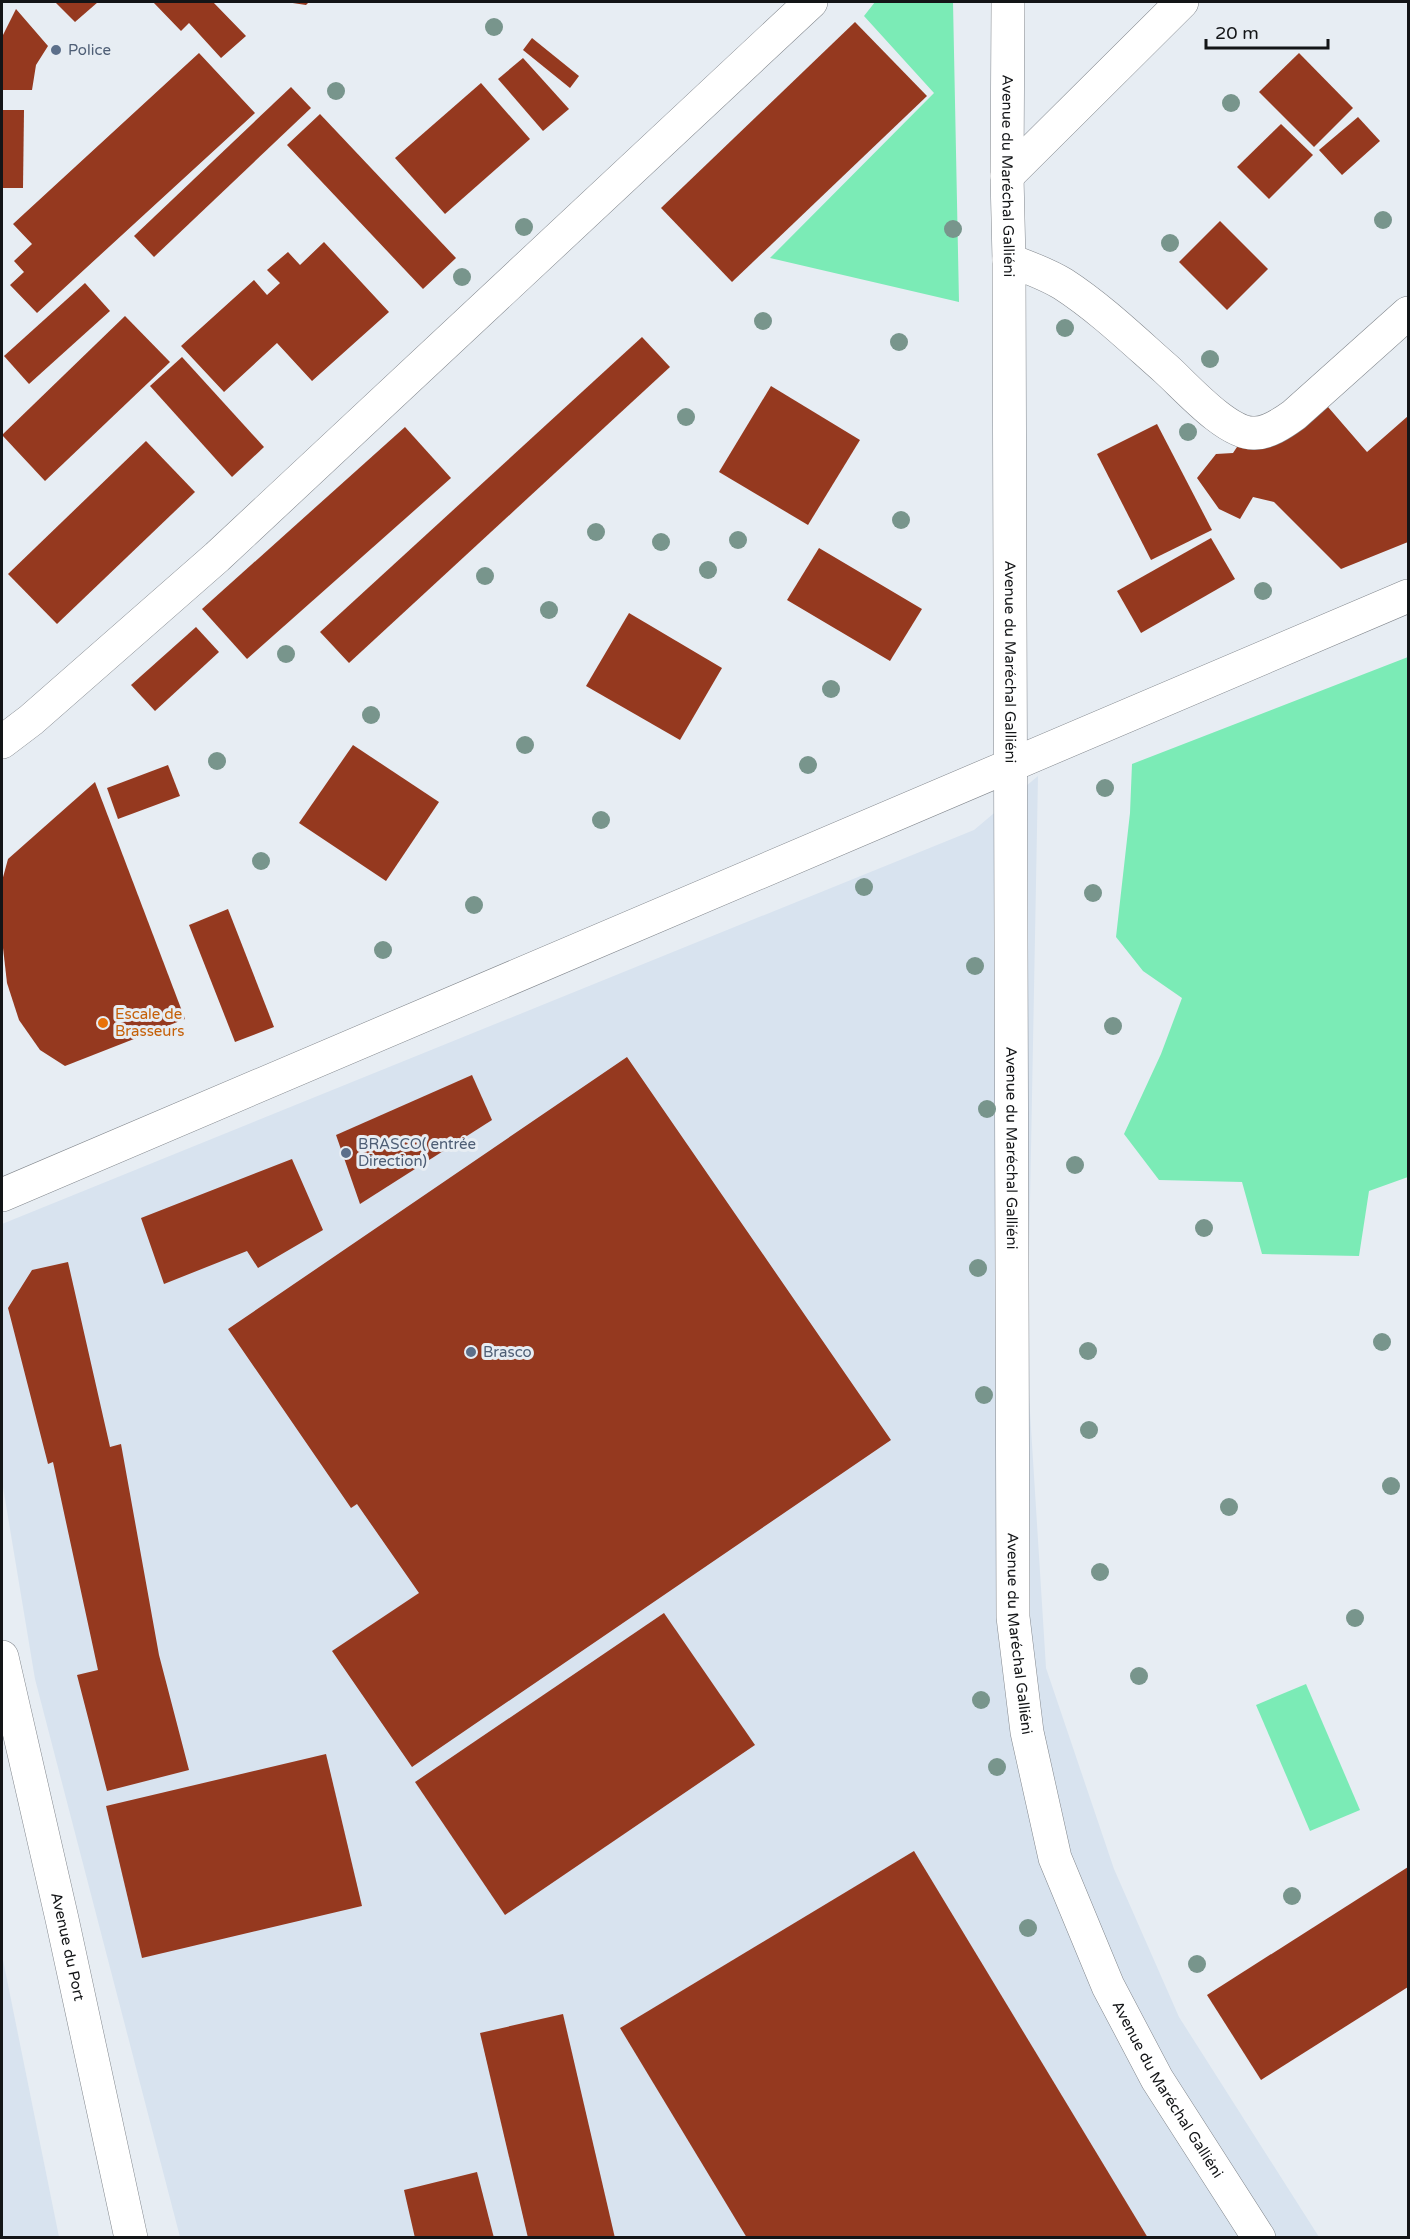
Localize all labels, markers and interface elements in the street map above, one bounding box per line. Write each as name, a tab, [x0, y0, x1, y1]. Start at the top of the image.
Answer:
scale bar	[1206, 12, 1328, 50]
text: 20 m	[1215, 22, 1259, 44]
place label: Police	[68, 41, 111, 59]
marker: Police	[49, 43, 63, 57]
street label: Avenue du Maréchal Galliéni	[998, 75, 1018, 277]
street label: Avenue du Maréchal Galliéni	[1001, 561, 1019, 763]
place label: Escale de Brasseurs	[115, 1005, 184, 1040]
marker: Escale de Brasseurs	[96, 1016, 110, 1030]
street label: Avenue du Maréchal Galliéni	[1002, 1047, 1021, 1249]
place label: BRASCO( entrée Direction)	[358, 1135, 476, 1170]
marker: BRASCO( entrée Direction)	[339, 1146, 353, 1160]
place label: Brasco	[483, 1343, 532, 1361]
marker: Brasco	[464, 1345, 478, 1359]
street label: Avenue du Maréchal Galliéni	[1004, 1533, 1036, 1736]
street label: Avenue du Port	[47, 1891, 89, 2003]
street label: Avenue du Maréchal Galliéni	[1108, 1998, 1227, 2181]

